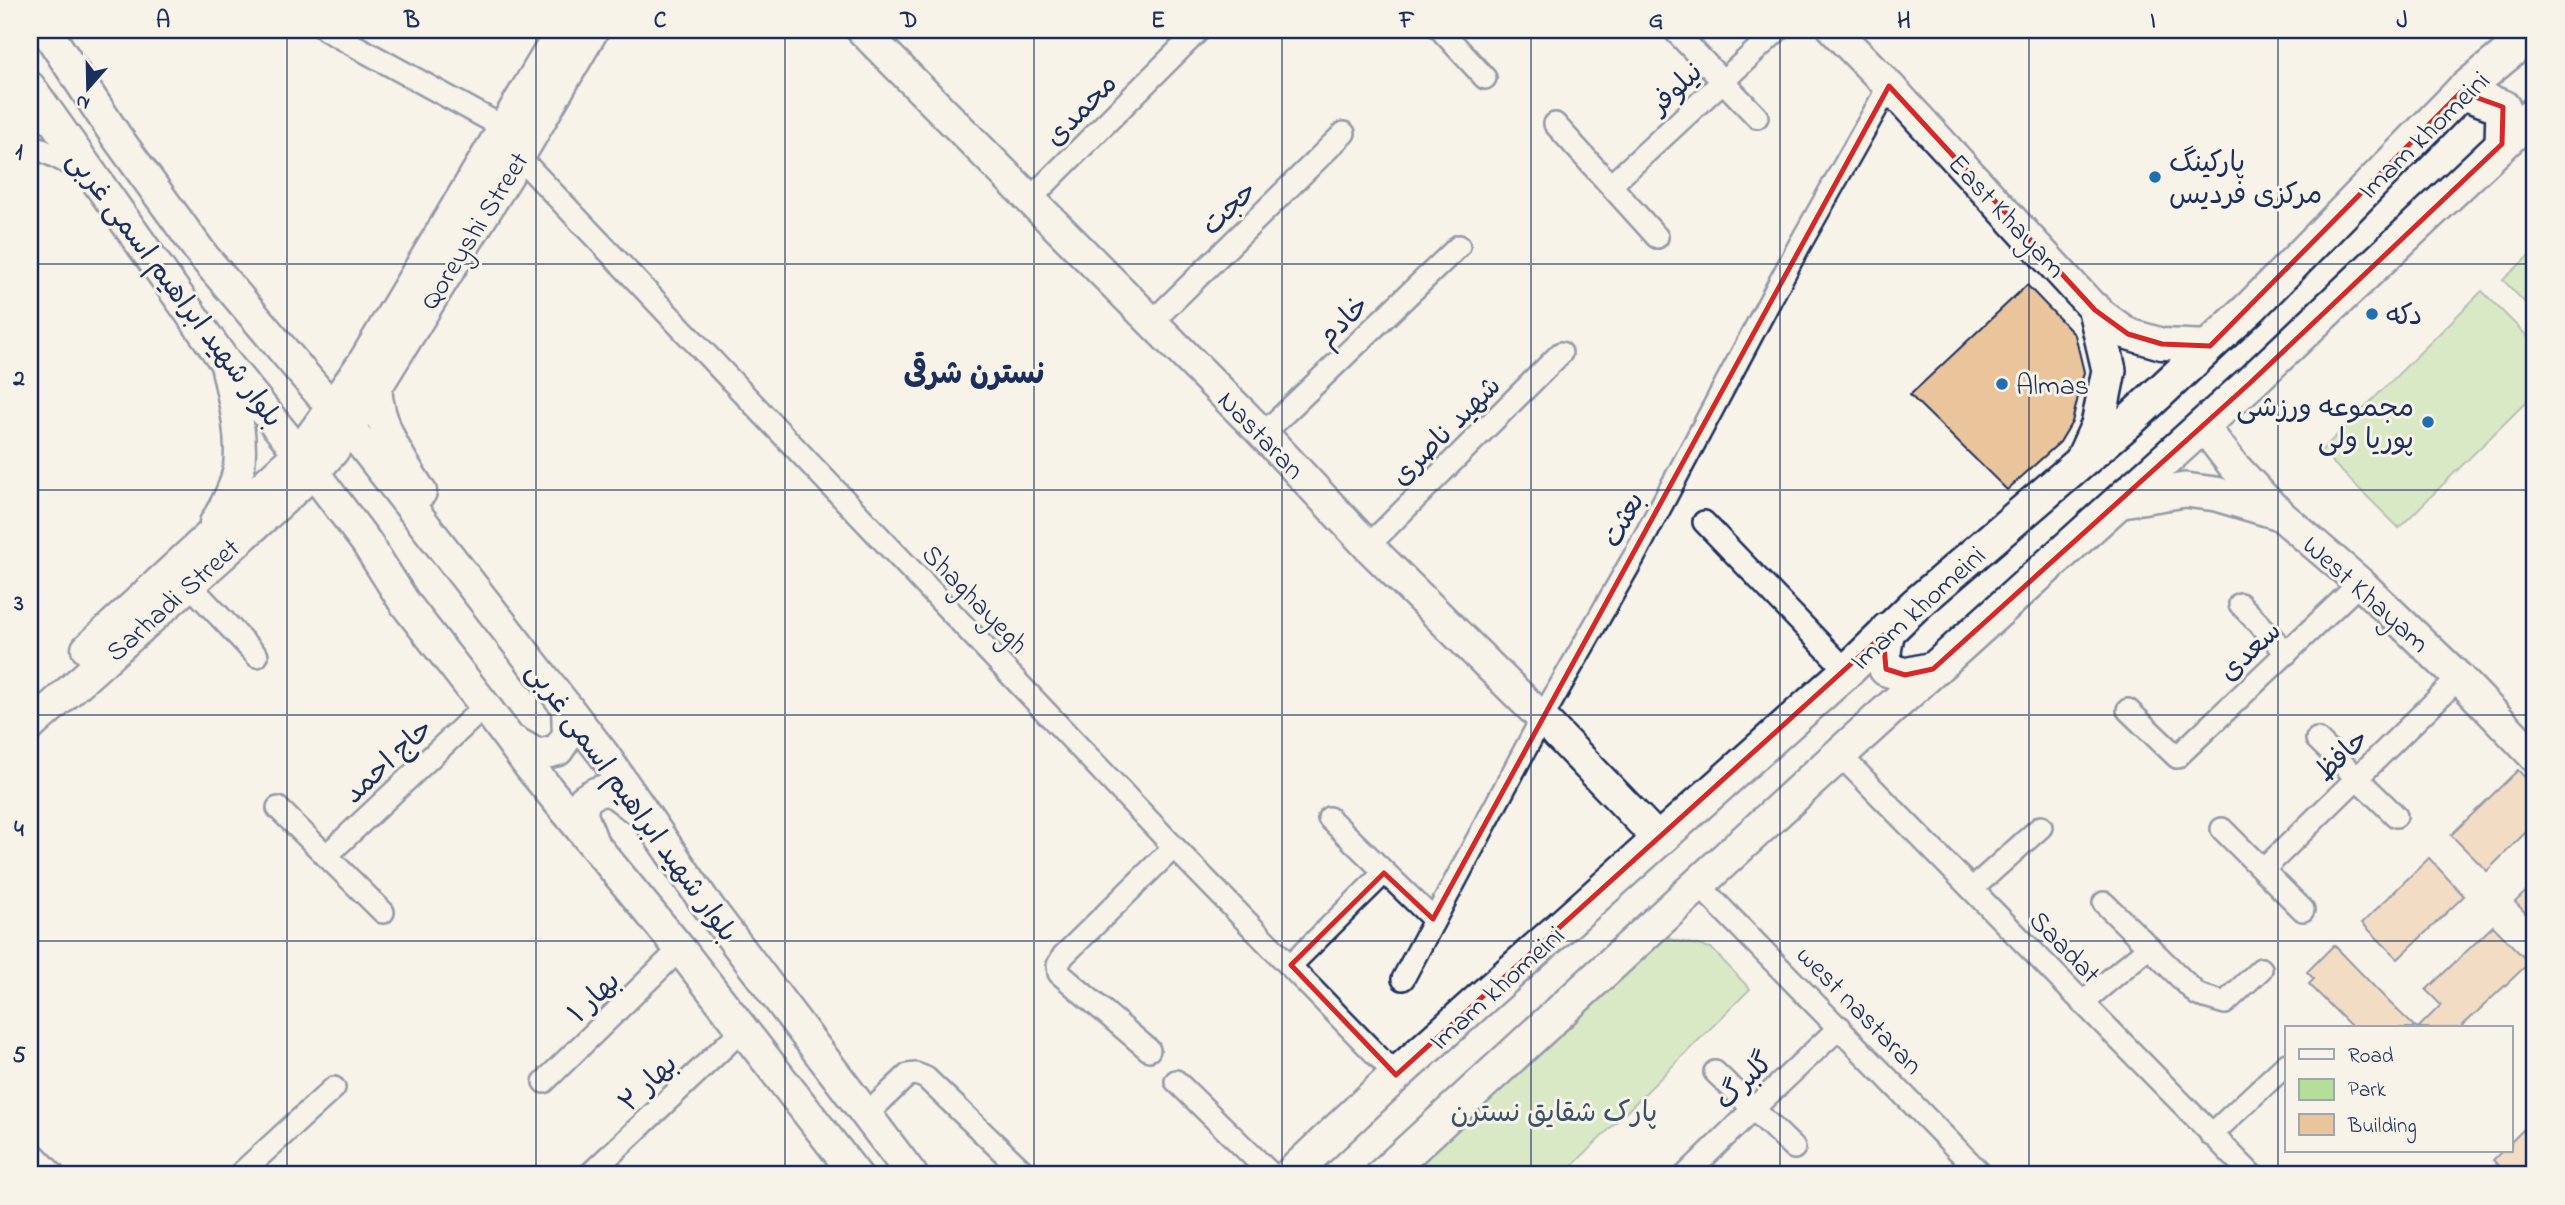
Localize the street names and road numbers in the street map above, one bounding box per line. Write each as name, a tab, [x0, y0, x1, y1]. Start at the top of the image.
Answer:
street label: نیلوفر	[1640, 54, 1714, 127]
street label: Imam khomeini	[2350, 63, 2501, 210]
street label: محمدی	[1037, 66, 1128, 157]
street label: بلوار شهید ابراهیم اسمی غربی	[55, 143, 291, 437]
street label: Qoreyshi Street	[411, 145, 541, 319]
street label: East Khayam	[1937, 146, 2074, 289]
street label: حجت	[1193, 173, 1268, 247]
street label: خادم	[1309, 287, 1380, 358]
street label: شهید ناصری	[1383, 368, 1512, 497]
street label: Nastaran	[1206, 382, 1313, 490]
street label: بعثت	[1593, 485, 1657, 556]
street label: West Khayam	[2292, 527, 2438, 664]
street label: Sarhadi Street	[98, 530, 251, 673]
street label: Shaghayegh	[910, 536, 1037, 665]
street label: Imam khomeini	[1842, 537, 1996, 682]
street label: سعدی	[2211, 613, 2292, 692]
street label: بلوار شهید ابراهیم اسمی غربی	[514, 654, 746, 952]
street label: حاج احمد	[335, 710, 443, 815]
street label: حافظ	[2307, 720, 2380, 793]
street label: Saadat	[2018, 902, 2109, 994]
street label: Imam khomeini	[1421, 917, 1575, 1062]
street label: west nastaran	[1786, 937, 1931, 1086]
street label: بهار ۱	[560, 963, 631, 1034]
street label: گلبرگ	[1707, 1044, 1784, 1121]
street label: بهار ۲	[611, 1046, 688, 1123]

